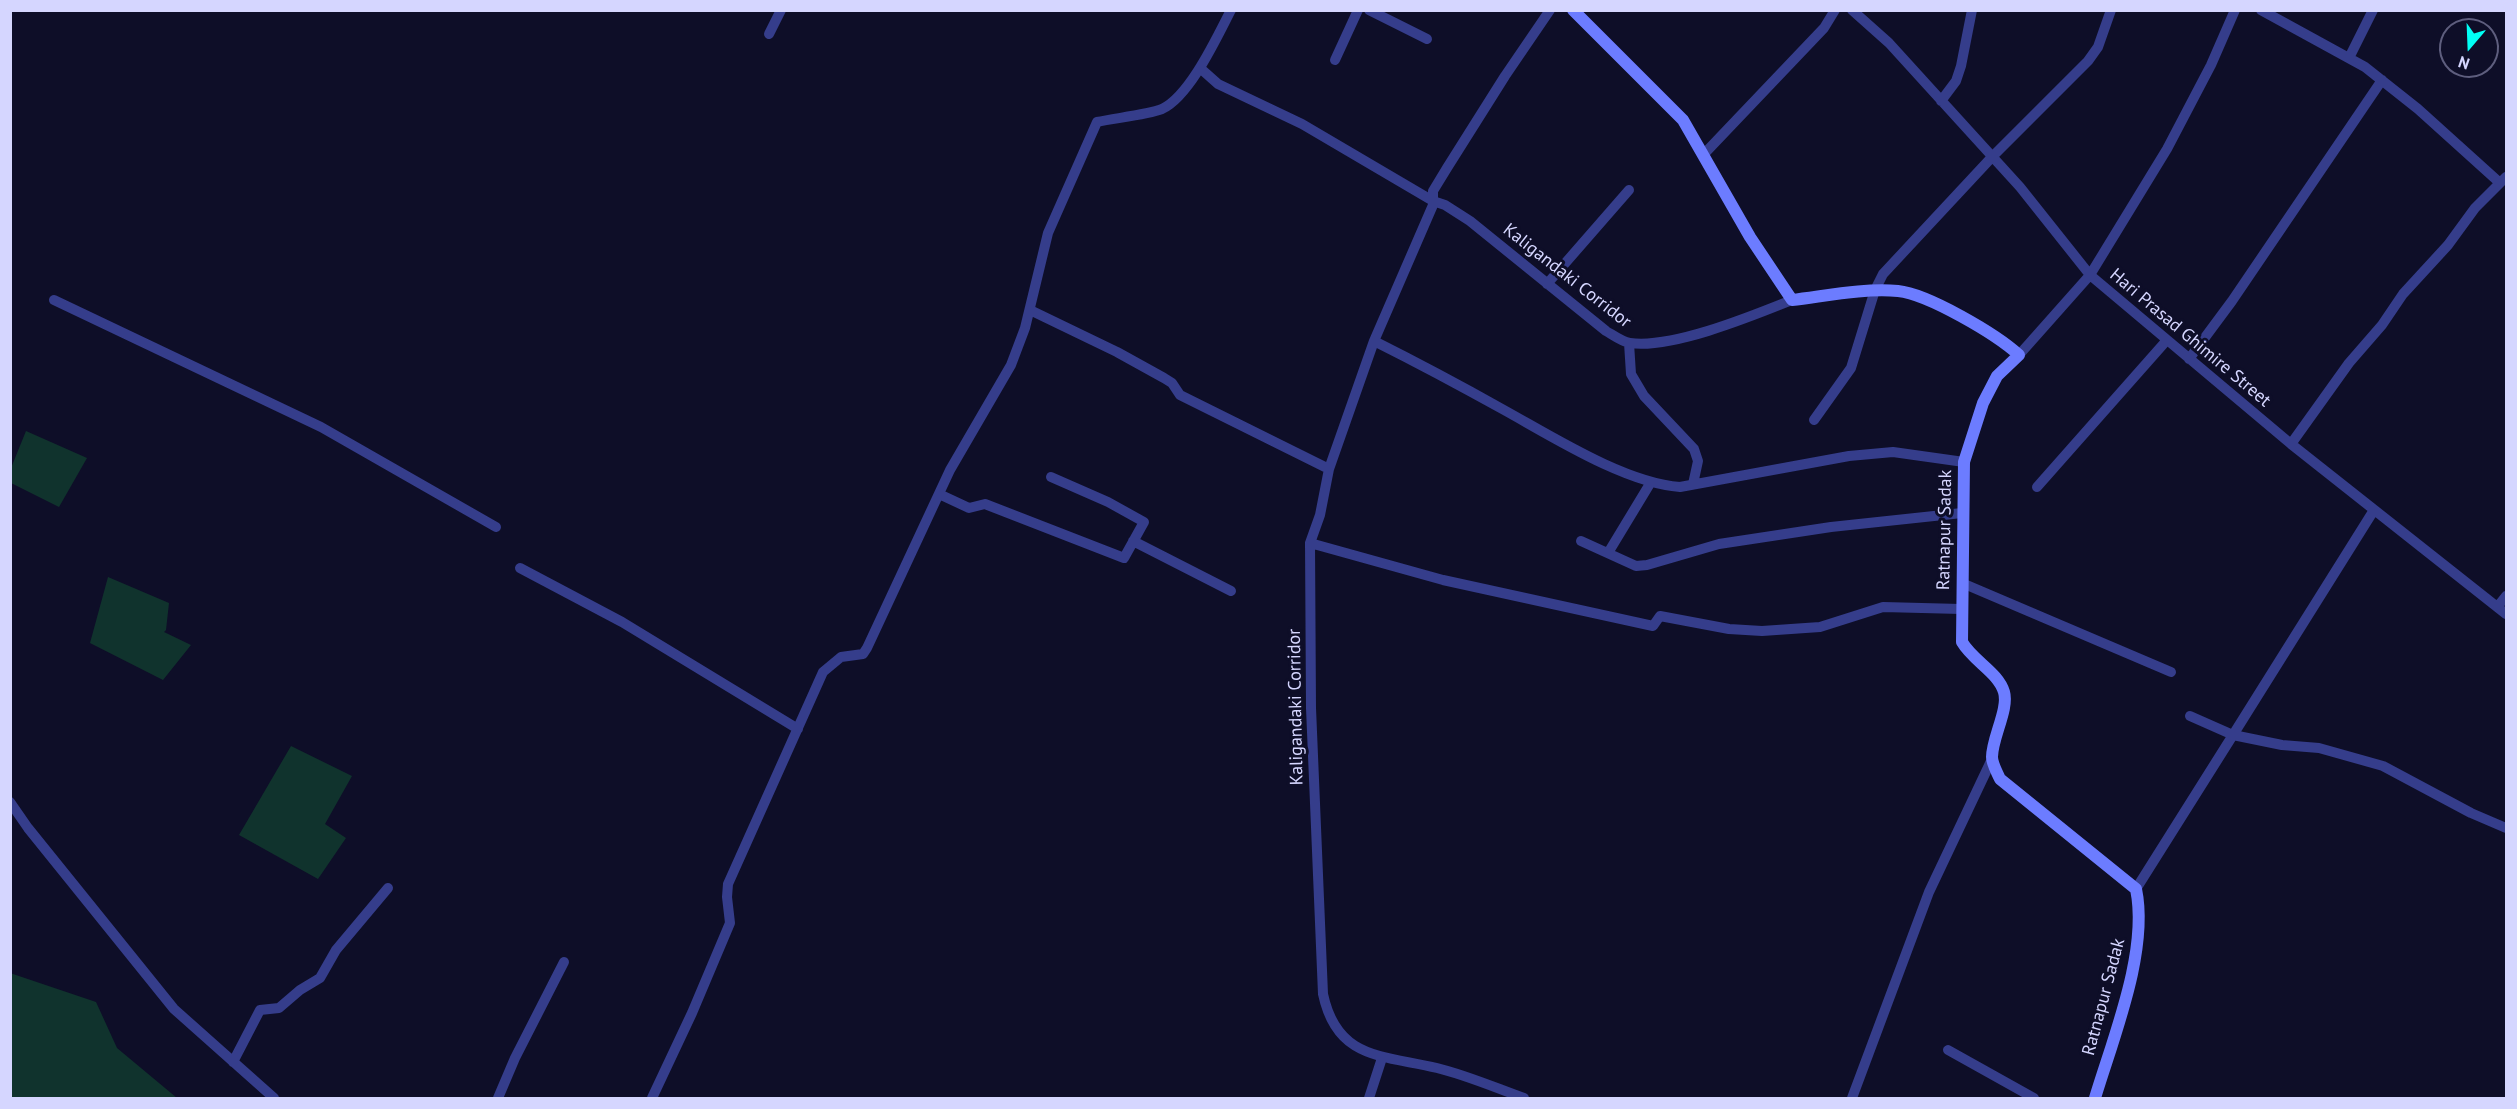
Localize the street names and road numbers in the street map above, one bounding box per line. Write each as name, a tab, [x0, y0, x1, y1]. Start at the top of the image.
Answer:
street label: Kaligandaki Corridor	[1499, 219, 1635, 333]
street label: Hari Prasad Ghimire Street	[2105, 264, 2275, 412]
street label: Ratnapur Sadak	[1933, 470, 1957, 590]
street label: Kaligandaki Corridor	[1284, 629, 1308, 785]
street label: Ratnapur Sadak	[2078, 936, 2130, 1058]

